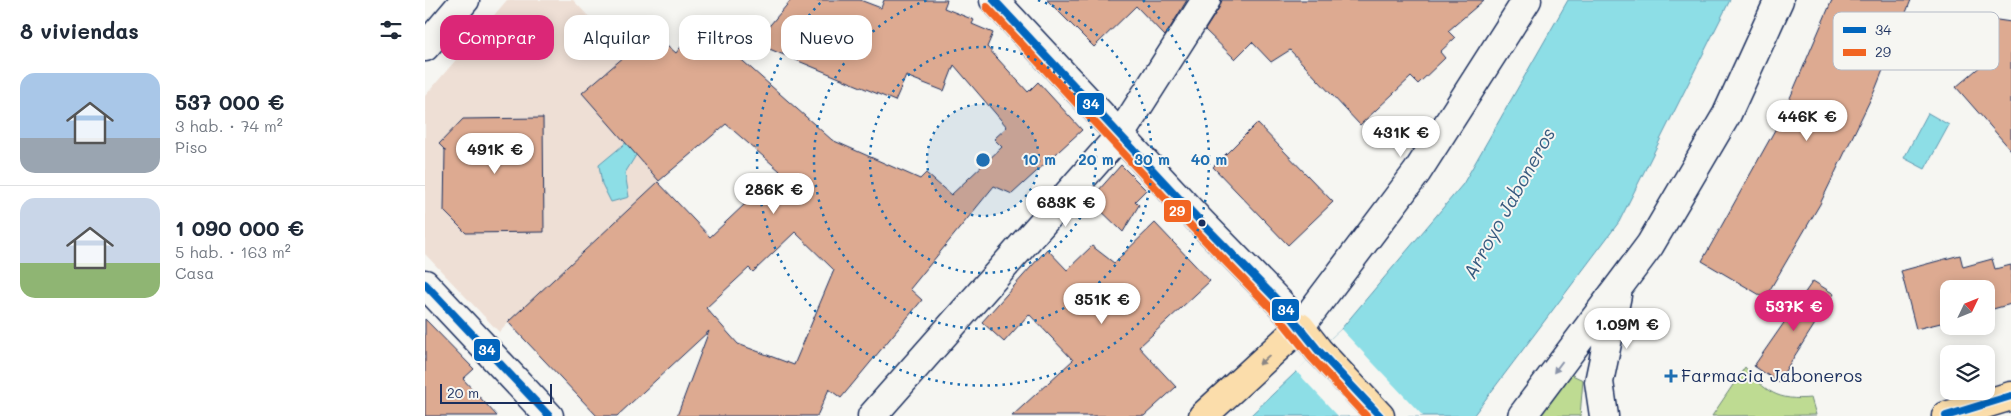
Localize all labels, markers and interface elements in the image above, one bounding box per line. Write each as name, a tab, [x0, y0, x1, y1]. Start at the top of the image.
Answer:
legend	[1833, 12, 1999, 70]
chip: Comprar	[440, 15, 554, 60]
chip: Alquilar	[564, 15, 669, 60]
chip: Filtros	[679, 15, 771, 60]
chip: Nuevo	[781, 15, 872, 60]
icon: filters	[377, 16, 405, 44]
text: 8 viviendas	[20, 17, 139, 44]
text: 34	[1875, 20, 1892, 39]
text: 29	[1875, 42, 1891, 61]
text: 537 000 €	[175, 88, 284, 115]
line badge: 34	[1076, 92, 1105, 116]
icon: home	[60, 93, 120, 153]
text: 34	[1082, 94, 1100, 113]
pin: 446K €	[1766, 100, 1848, 142]
text: 446K €	[1777, 105, 1837, 126]
text: 3 hab. · 74 m²	[175, 115, 283, 136]
pin: 431K €	[1360, 116, 1442, 158]
text: 431K €	[1373, 121, 1429, 142]
water label: Arroyo Jaboneros	[1457, 123, 1560, 283]
pin: 491K €	[454, 132, 536, 175]
text: Piso	[175, 136, 207, 157]
text: 491K €	[467, 138, 523, 159]
text: 10 m	[1022, 149, 1056, 169]
text: 20 m	[1078, 149, 1114, 169]
text: 30 m	[1134, 149, 1170, 169]
text: 40 m	[1191, 149, 1227, 169]
centre of rings	[974, 151, 992, 169]
pin: 286K €	[733, 172, 815, 215]
text: 286K €	[745, 178, 803, 199]
pin: 683K €	[1025, 186, 1107, 228]
text: 683K €	[1037, 191, 1095, 212]
line badge: 29	[1163, 199, 1192, 223]
text: 29	[1169, 201, 1186, 220]
text: 1 090 000 €	[175, 214, 304, 241]
icon: home	[60, 218, 120, 278]
unlabelled marker	[1197, 218, 1207, 228]
text: 5 hab. · 163 m²	[175, 241, 291, 262]
text: Casa	[175, 262, 214, 283]
north arrow	[1940, 280, 1995, 335]
map controls	[1940, 280, 1995, 400]
pin: 351K €	[1061, 282, 1143, 325]
text: 351K €	[1074, 288, 1130, 309]
pin: 537K €	[1753, 290, 1835, 332]
text: 537K €	[1765, 295, 1823, 316]
line badge: 34	[1271, 298, 1300, 322]
text: 34	[1277, 300, 1295, 319]
pin: 1.09M €	[1581, 308, 1673, 350]
text: 1.09M €	[1595, 313, 1659, 334]
line badge: 34	[473, 338, 501, 362]
text: 34	[478, 340, 496, 359]
button: layers	[1940, 345, 1995, 400]
one-way arrow	[1258, 354, 1270, 366]
one-way arrow	[1553, 360, 1564, 373]
place label: Farmacia Jaboneros	[1681, 363, 1863, 387]
marker: Farmacia Jaboneros	[1665, 370, 1677, 382]
scale bar	[440, 381, 553, 404]
text: 20 m	[447, 383, 479, 402]

